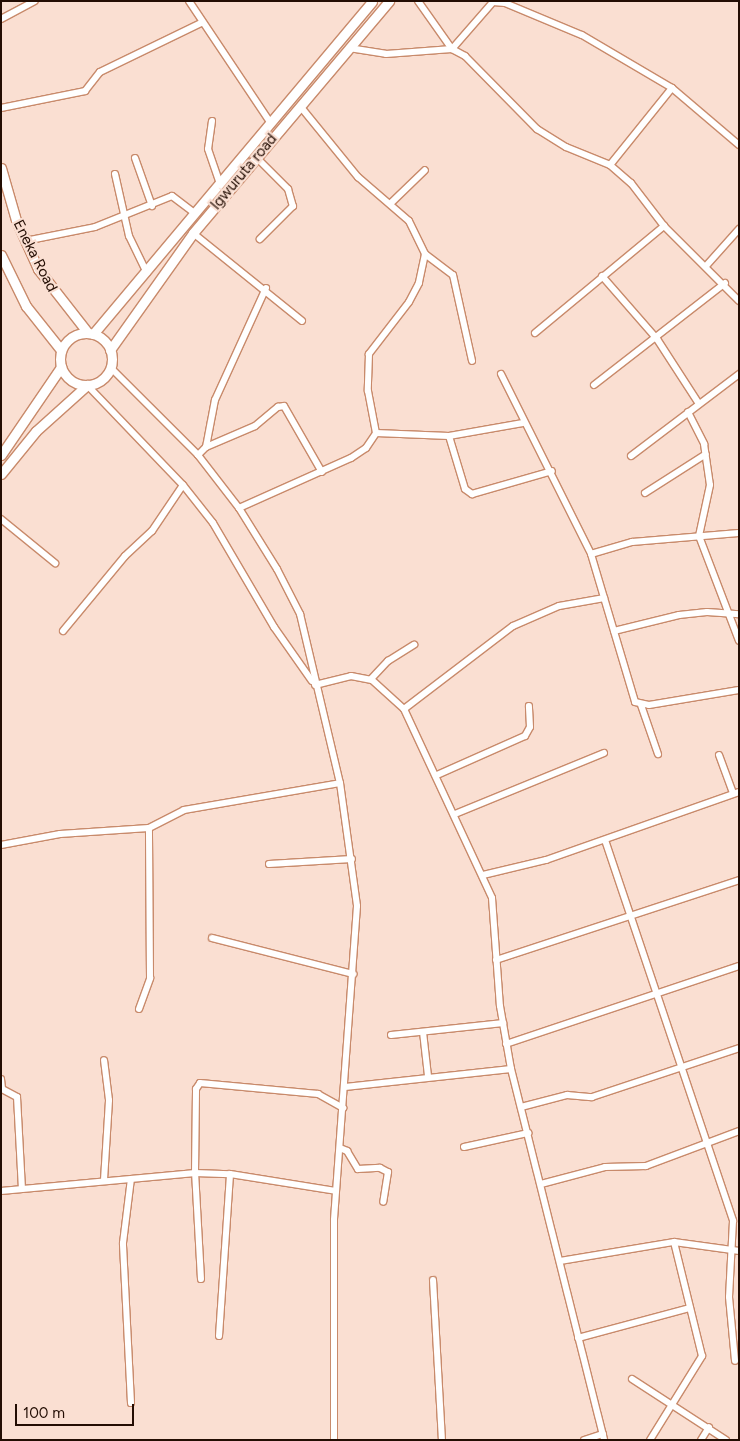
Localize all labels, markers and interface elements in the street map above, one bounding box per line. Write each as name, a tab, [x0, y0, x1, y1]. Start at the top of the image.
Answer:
street label: Igwuruta road	[207, 130, 281, 214]
street label: Eneka Road	[9, 217, 61, 295]
scale bar	[18, 1394, 136, 1426]
text: 100 m	[23, 1404, 65, 1422]

